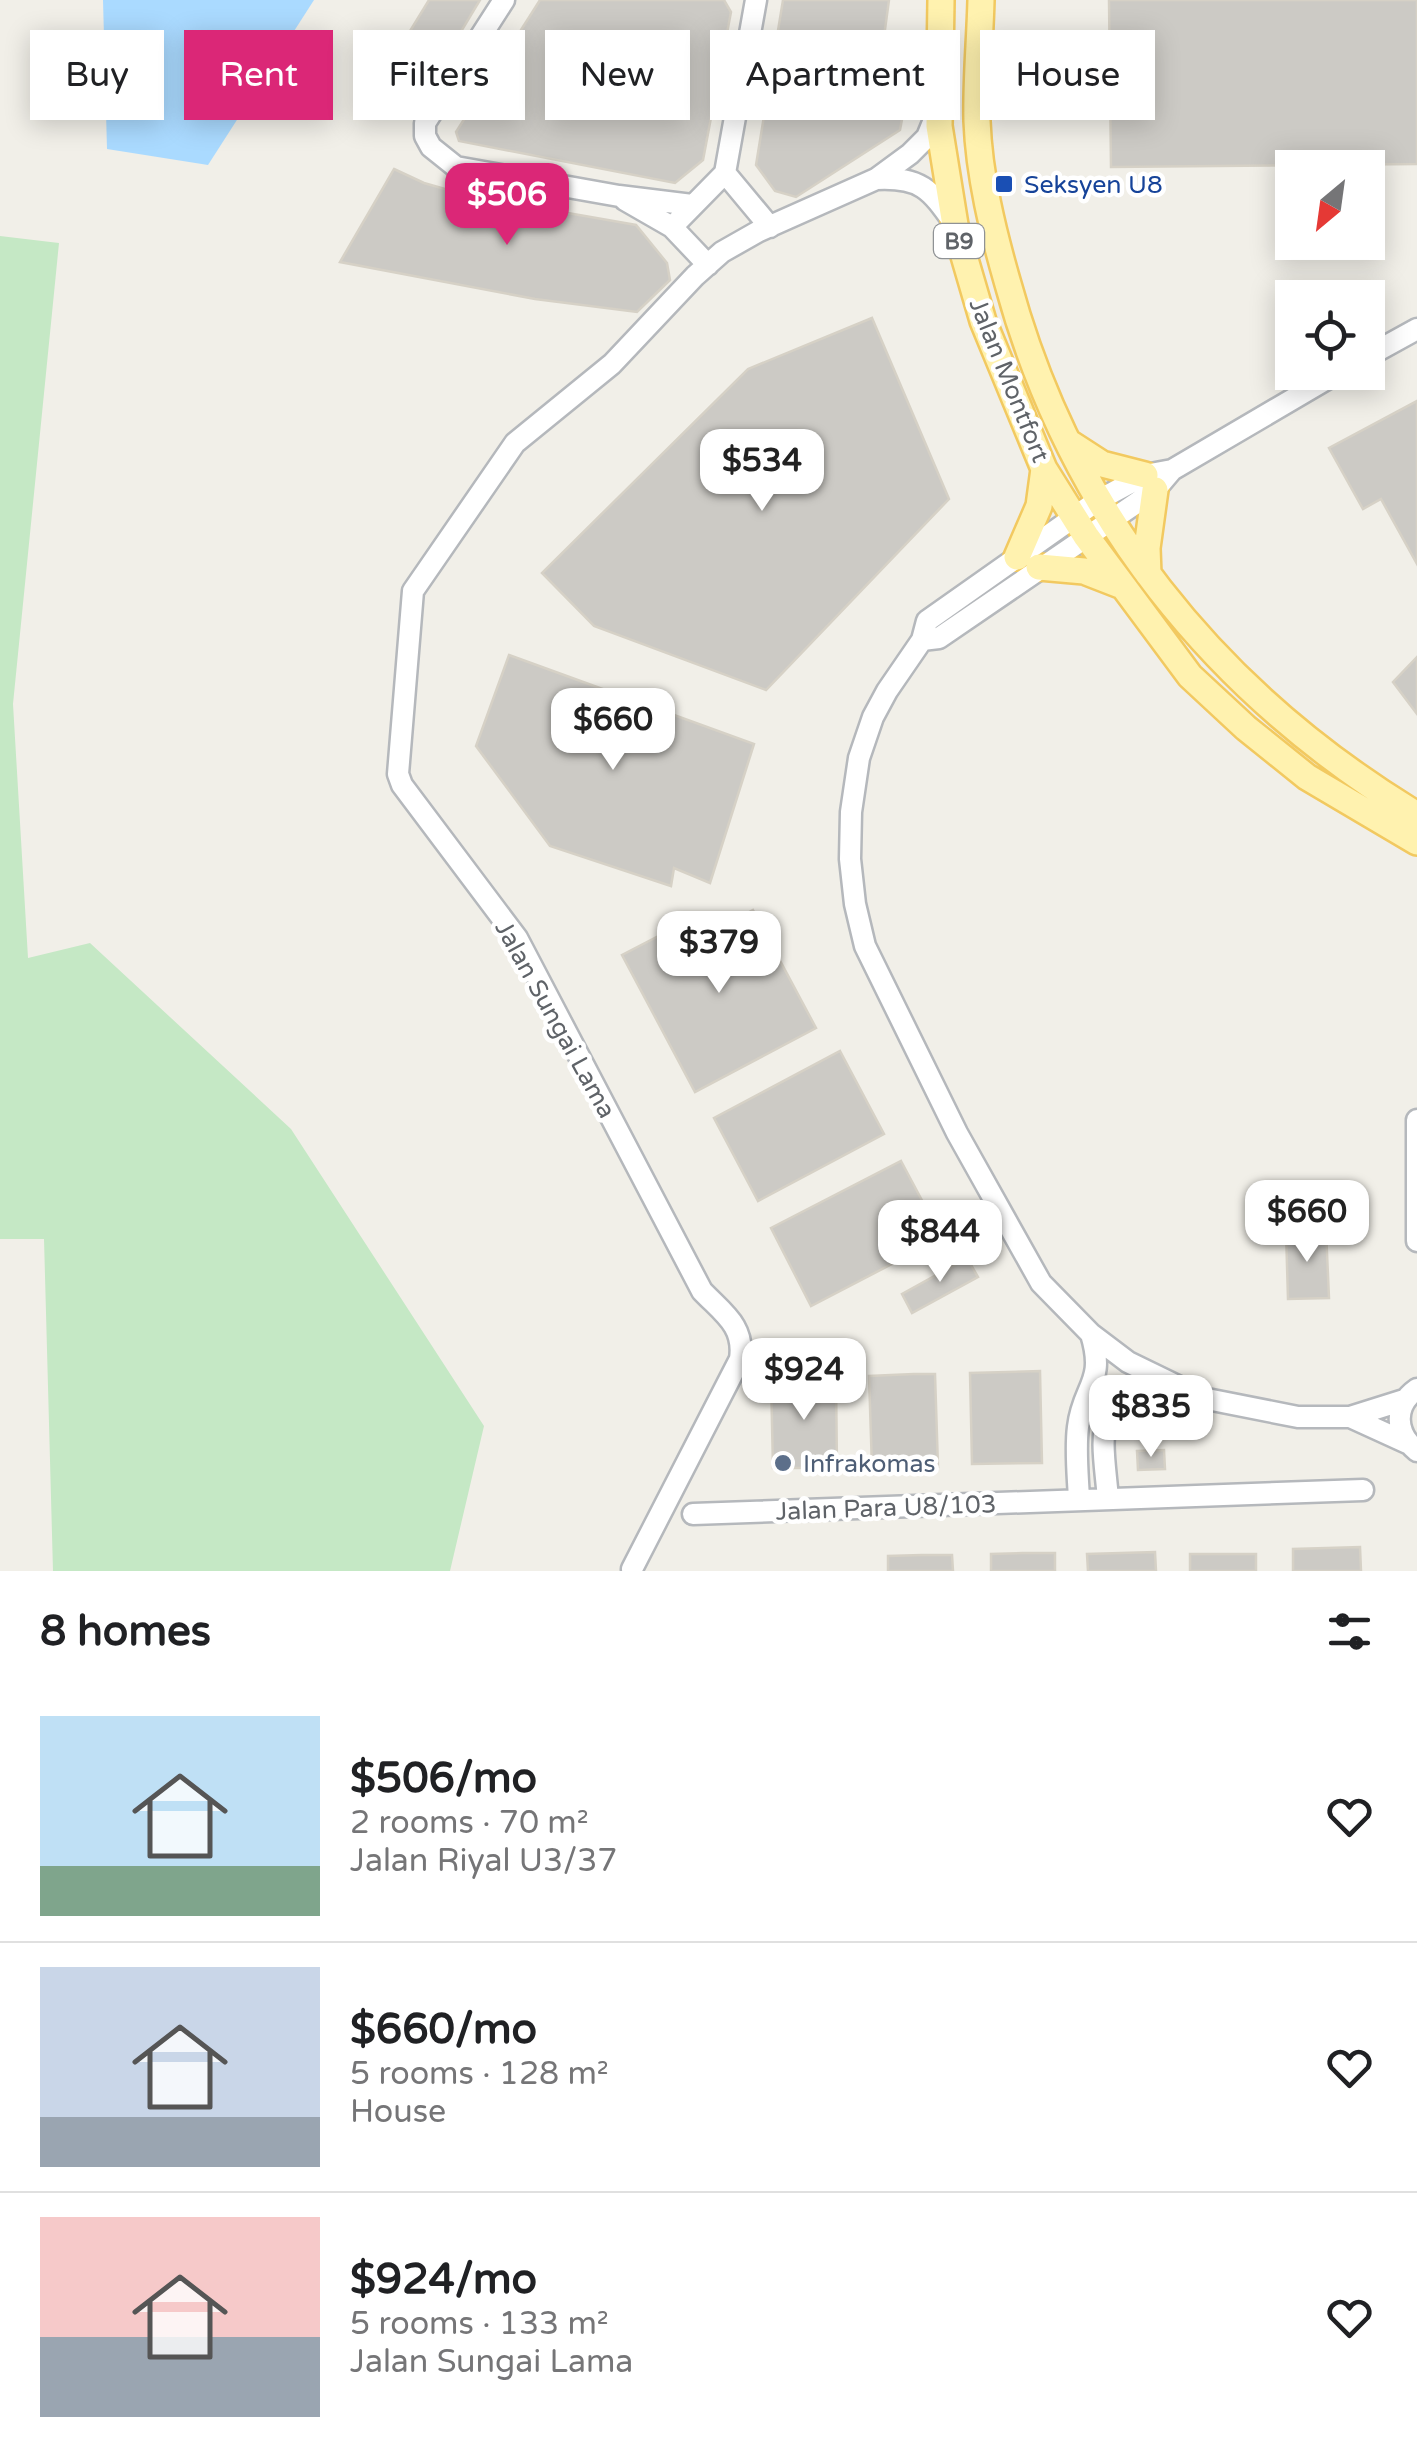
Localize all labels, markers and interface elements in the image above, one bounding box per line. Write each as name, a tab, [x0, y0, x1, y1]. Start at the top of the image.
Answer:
chip: Buy	[30, 30, 164, 120]
chip: Rent	[184, 30, 333, 120]
chip: Filters	[353, 30, 525, 120]
chip: New	[545, 30, 690, 120]
chip: Apartment	[710, 30, 960, 120]
chip: House	[980, 30, 1155, 120]
north arrow	[1275, 150, 1385, 260]
map controls	[1275, 150, 1385, 390]
pin: $506	[448, 163, 566, 248]
place label: Seksyen U8	[1024, 170, 1163, 200]
marker: Seksyen U8	[993, 173, 1015, 195]
text: $506	[467, 176, 547, 214]
road number: B9	[934, 224, 984, 258]
button: locate	[1275, 280, 1385, 390]
street label: Jalan Montfort	[963, 294, 1056, 467]
pin: $534	[703, 429, 821, 514]
text: $534	[722, 442, 802, 480]
pin: $660	[554, 688, 672, 773]
text: $660	[573, 701, 653, 739]
pin: $379	[660, 911, 778, 996]
street label: Jalan Sungai Lama	[488, 915, 622, 1124]
text: $379	[679, 924, 759, 962]
pin: $660	[1248, 1180, 1366, 1265]
text: $660	[1267, 1193, 1347, 1231]
pin: $844	[881, 1200, 999, 1285]
text: $844	[900, 1213, 980, 1251]
pin: $924	[745, 1338, 863, 1423]
text: $924	[764, 1351, 844, 1389]
pin: $835	[1092, 1375, 1210, 1460]
text: $835	[1111, 1388, 1191, 1426]
place label: Infrakomas	[803, 1449, 936, 1479]
marker: Infrakomas	[772, 1452, 794, 1474]
street label: Jalan Para U8/103	[775, 1489, 997, 1527]
icon: filters	[1322, 1604, 1377, 1659]
text: 8 homes	[40, 1606, 211, 1657]
text: $506/mo	[350, 1753, 537, 1804]
icon: home	[120, 1756, 240, 1876]
icon: heart	[1322, 1789, 1377, 1844]
text: 2 rooms · 70 m²	[350, 1804, 589, 1842]
text: Jalan Riyal U3/37	[350, 1842, 617, 1880]
text: $660/mo	[350, 2004, 537, 2055]
icon: home	[120, 2007, 240, 2127]
icon: heart	[1322, 2040, 1377, 2095]
text: 5 rooms · 128 m²	[350, 2055, 609, 2093]
text: House	[350, 2093, 446, 2131]
text: $924/mo	[350, 2254, 537, 2305]
icon: home	[120, 2257, 240, 2377]
icon: heart	[1322, 2290, 1377, 2345]
text: 5 rooms · 133 m²	[350, 2305, 609, 2343]
text: Jalan Sungai Lama	[350, 2343, 633, 2381]

